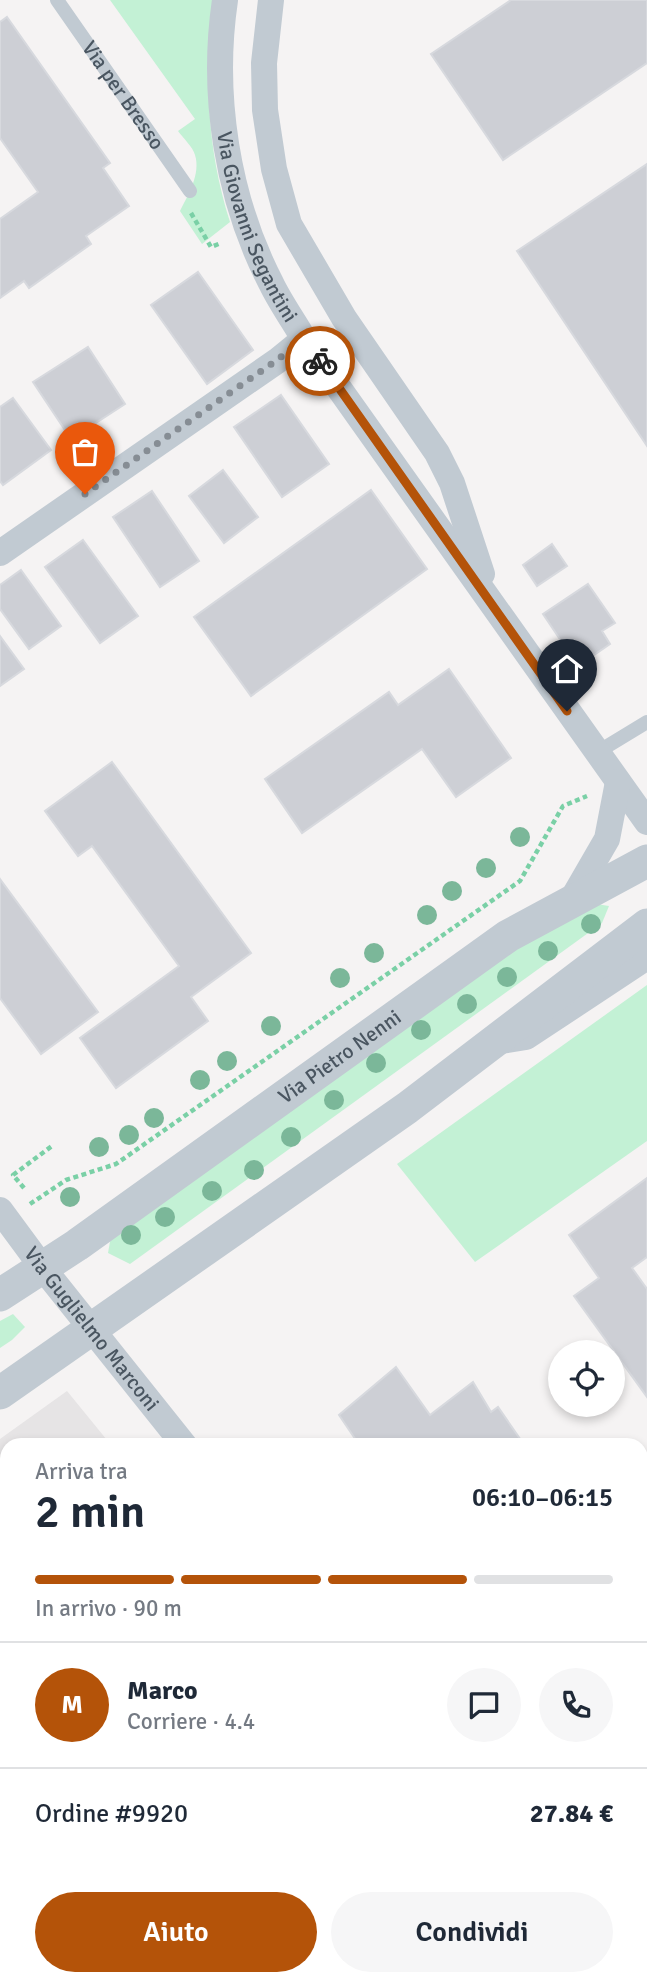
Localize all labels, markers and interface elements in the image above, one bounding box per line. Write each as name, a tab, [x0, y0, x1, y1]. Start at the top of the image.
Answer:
street label: Via per Bresso	[76, 36, 170, 155]
street label: Via Giovanni Segantini	[211, 130, 303, 327]
courier	[285, 326, 355, 396]
icon: bike	[301, 342, 339, 380]
pin	[55, 422, 115, 494]
icon: bag	[66, 433, 104, 471]
pin	[537, 639, 597, 711]
icon: home	[548, 650, 586, 688]
street label: Via Pietro Nenni	[273, 1004, 406, 1109]
street label: Via Guglielmo Marconi	[18, 1241, 165, 1416]
map controls	[548, 1340, 625, 1417]
button: locate	[548, 1340, 625, 1417]
text: Arriva tra	[35, 1457, 128, 1486]
text: 06:10–06:15	[472, 1482, 613, 1514]
text: 2 min	[35, 1484, 145, 1540]
text: In arrivo · 90 m	[35, 1594, 182, 1623]
button: chat	[447, 1668, 521, 1742]
button: phone	[539, 1668, 613, 1742]
text: Marco	[127, 1675, 198, 1707]
text: M	[61, 1689, 83, 1721]
text: Corriere · 4.4	[127, 1707, 255, 1736]
text: Ordine #9920	[35, 1798, 188, 1830]
text: 27.84 €	[530, 1798, 613, 1830]
button: Aiuto	[35, 1892, 317, 1972]
button: Condividi	[331, 1892, 613, 1972]

